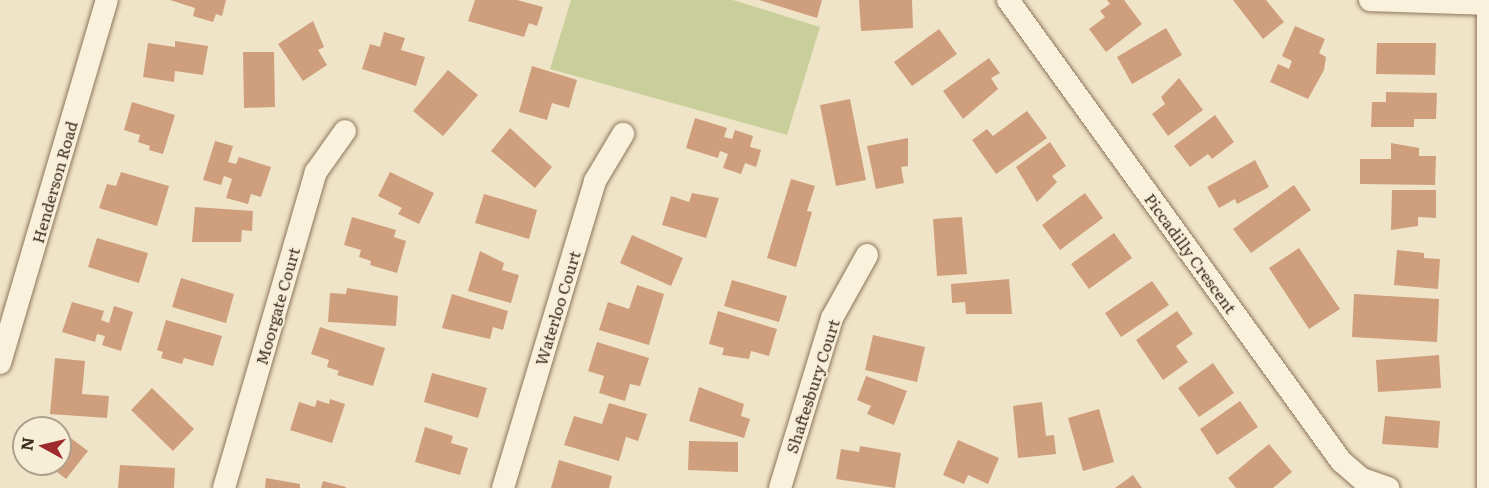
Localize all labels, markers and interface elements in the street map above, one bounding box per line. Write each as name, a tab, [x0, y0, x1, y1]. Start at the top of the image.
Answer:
street label: Henderson Road	[27, 119, 81, 245]
street label: Piccadilly Crescent	[1141, 189, 1241, 317]
street label: Moorgate Court	[251, 245, 303, 367]
street label: Waterloo Court	[530, 248, 584, 368]
street label: Shaftesbury Court	[781, 316, 843, 456]
north arrow	[12, 416, 72, 476]
text: N	[13, 435, 39, 452]

